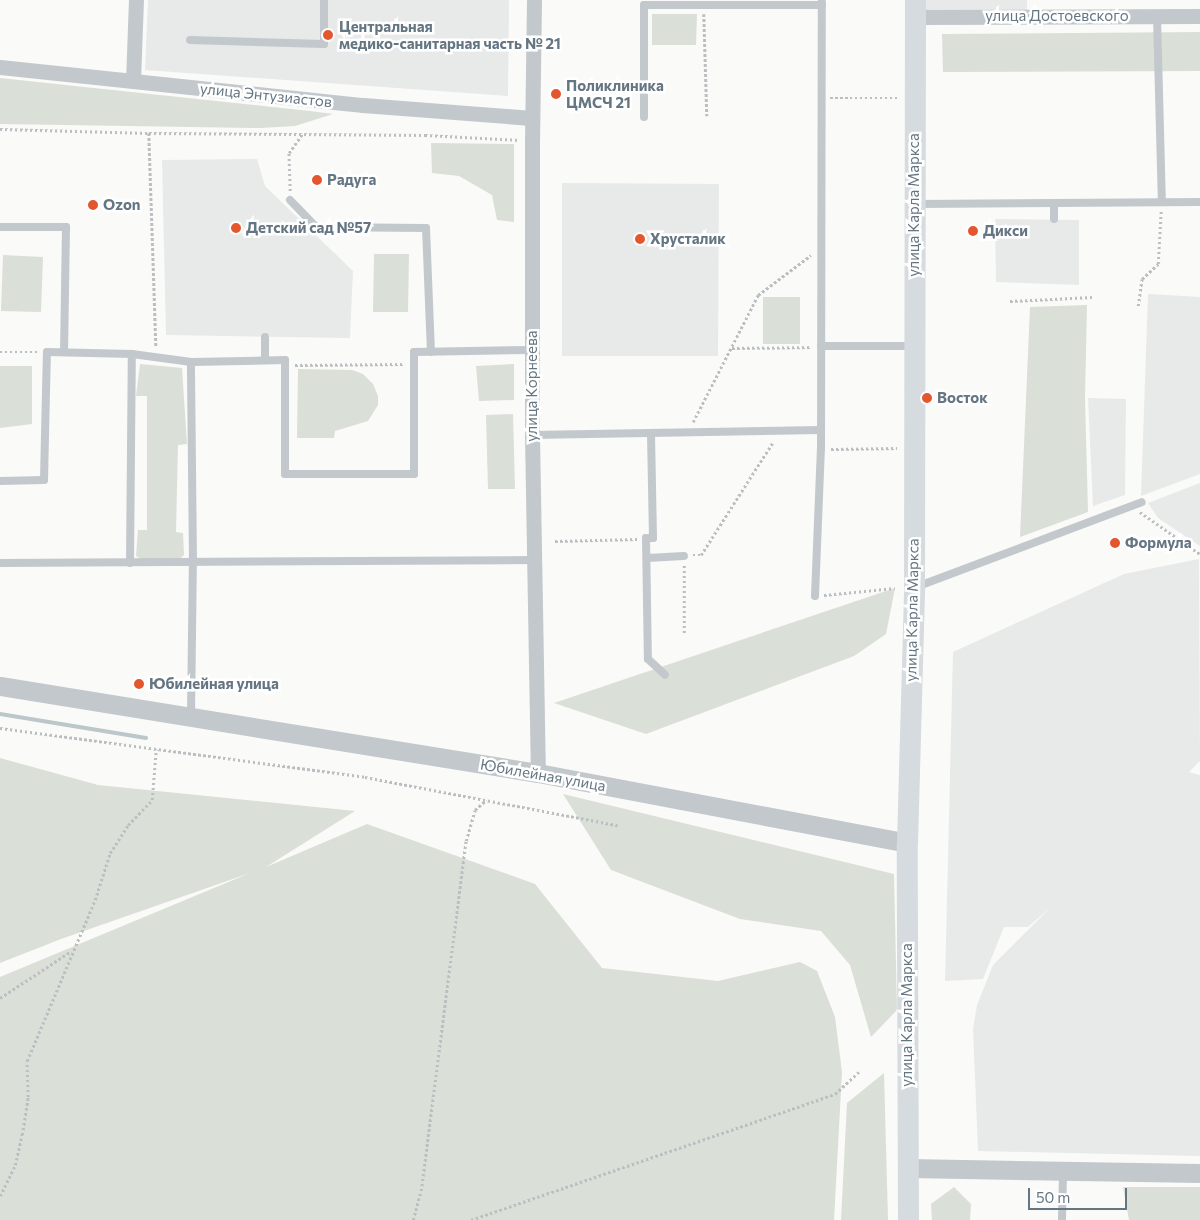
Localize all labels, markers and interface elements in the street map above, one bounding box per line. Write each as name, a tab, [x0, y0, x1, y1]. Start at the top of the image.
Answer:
street label: улица Достоевского	[985, 7, 1129, 25]
place label: Центральная медико-санитарная часть № 21	[339, 17, 561, 52]
marker: Центральная медико-санитарная часть № 21	[321, 28, 335, 42]
place label: Поликлиника ЦМСЧ 21	[566, 76, 664, 111]
street label: улица Энтузиастов	[199, 79, 333, 111]
marker: Поликлиника ЦМСЧ 21	[550, 88, 562, 100]
street label: улица Карла Маркса	[905, 133, 923, 277]
place label: Радуга	[327, 171, 376, 189]
marker: Радуга	[311, 174, 323, 186]
place label: Ozon	[103, 196, 141, 214]
marker: Ozon	[87, 199, 99, 211]
place label: Детский сад №57	[246, 219, 371, 237]
marker: Детский сад №57	[230, 222, 242, 234]
place label: Дикси	[983, 222, 1028, 240]
marker: Дикси	[967, 225, 979, 237]
place label: Хрусталик	[650, 230, 726, 248]
marker: Хрусталик	[634, 233, 646, 245]
street label: улица Корнеева	[523, 330, 541, 442]
place label: Восток	[937, 389, 988, 407]
marker: Восток	[921, 392, 933, 404]
place label: Формула	[1125, 534, 1191, 552]
marker: Формула	[1109, 537, 1121, 549]
street label: улица Карла Маркса	[902, 538, 922, 682]
place label: Юбилейная улица	[149, 675, 279, 693]
marker: Юбилейная улица	[133, 678, 145, 690]
street label: Юбилейная улица	[479, 755, 607, 795]
street label: улица Карла Маркса	[898, 943, 916, 1087]
scale bar	[1030, 1178, 1129, 1210]
text: 50 m	[1036, 1188, 1070, 1206]

